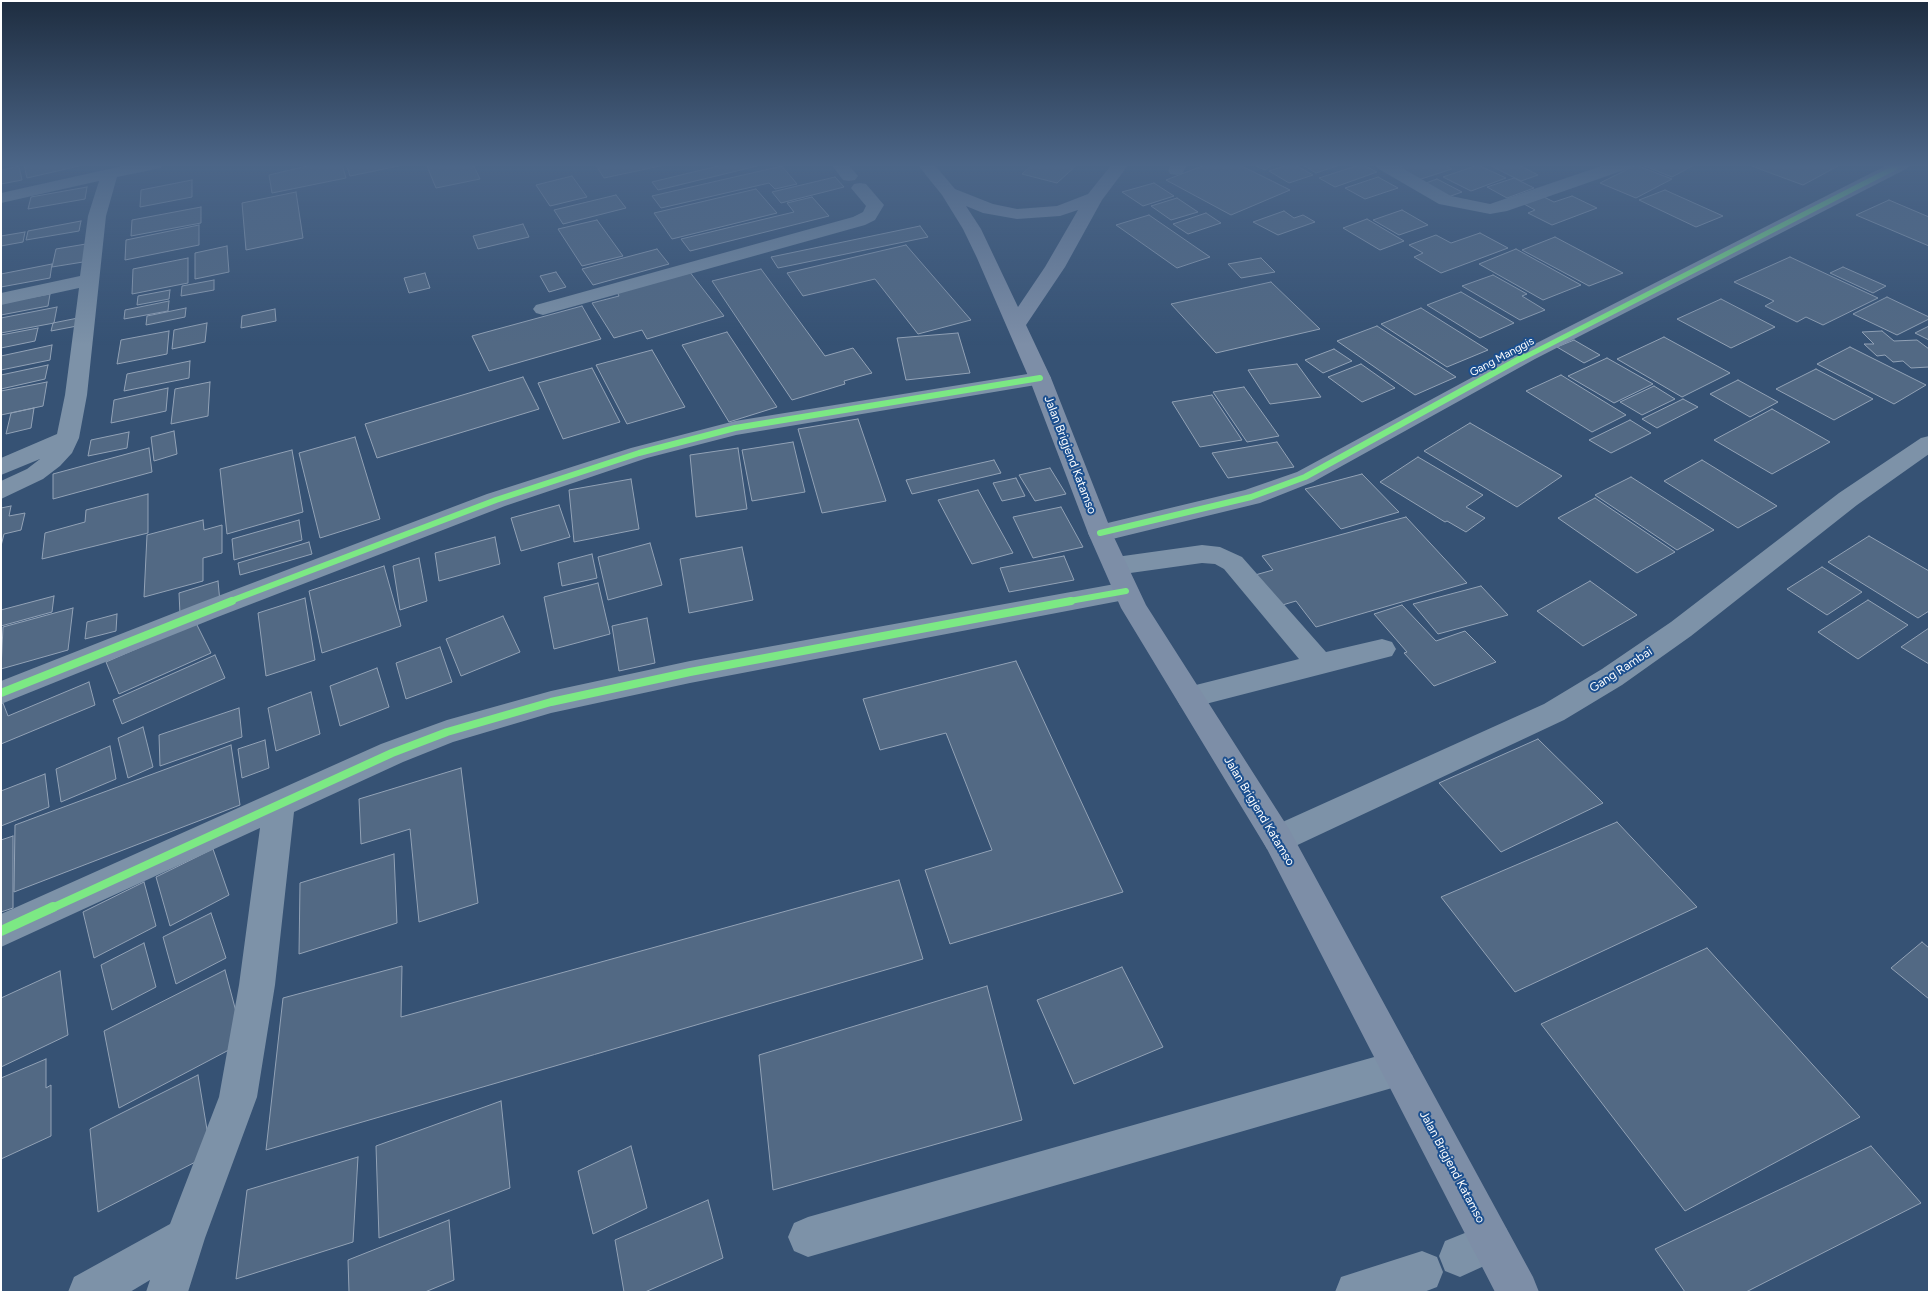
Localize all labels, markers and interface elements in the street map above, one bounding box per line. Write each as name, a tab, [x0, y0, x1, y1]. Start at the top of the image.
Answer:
street label: Gang Manggis	[1468, 335, 1536, 379]
street label: Jalan Brigjend Katamso	[1041, 394, 1099, 516]
street label: Gang Rambai	[1587, 644, 1655, 696]
street label: Jalan Brigjend Katamso	[1221, 754, 1297, 868]
street label: Jalan Brigjend Katamso	[1416, 1108, 1488, 1226]

